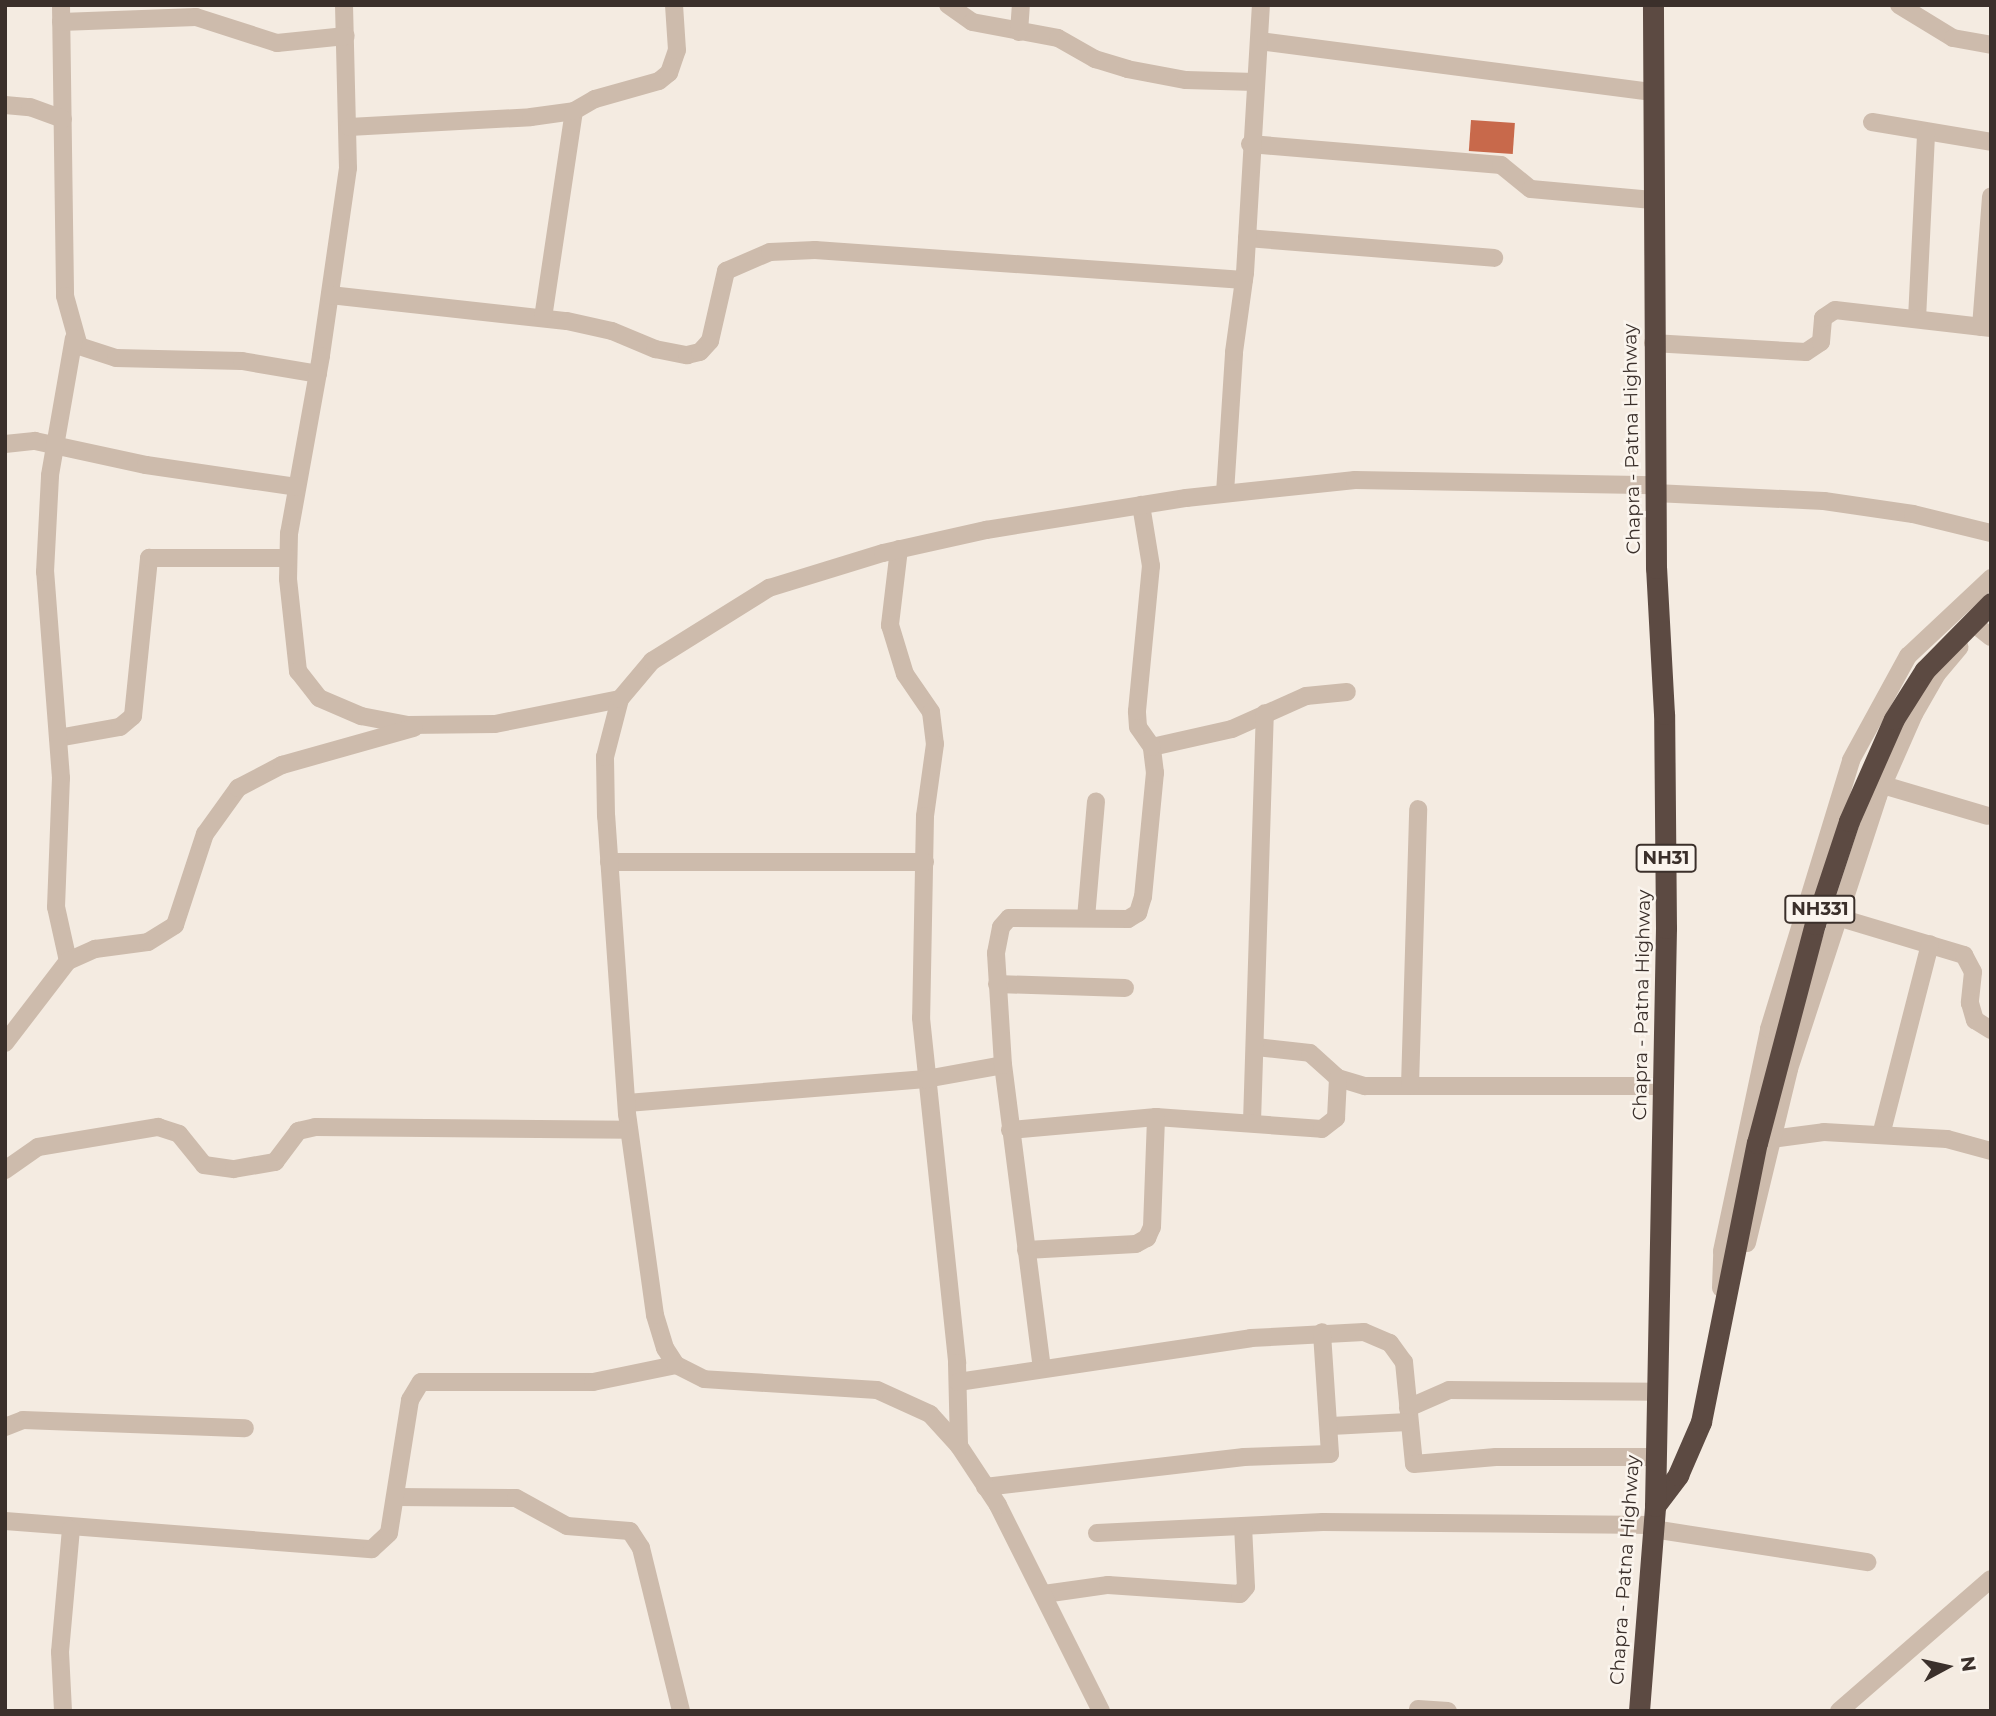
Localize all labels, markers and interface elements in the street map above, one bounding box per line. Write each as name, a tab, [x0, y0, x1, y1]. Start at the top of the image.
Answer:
street label: Chapra - Patna Highway	[1619, 323, 1645, 555]
road number: NH31	[1634, 844, 1698, 872]
street label: Chapra - Patna Highway	[1629, 889, 1655, 1121]
road number: NH331	[1783, 894, 1857, 924]
street label: Chapra - Patna Highway	[1606, 1454, 1644, 1686]
north arrow	[1912, 1632, 1982, 1702]
text: N	[1956, 1655, 1981, 1673]

